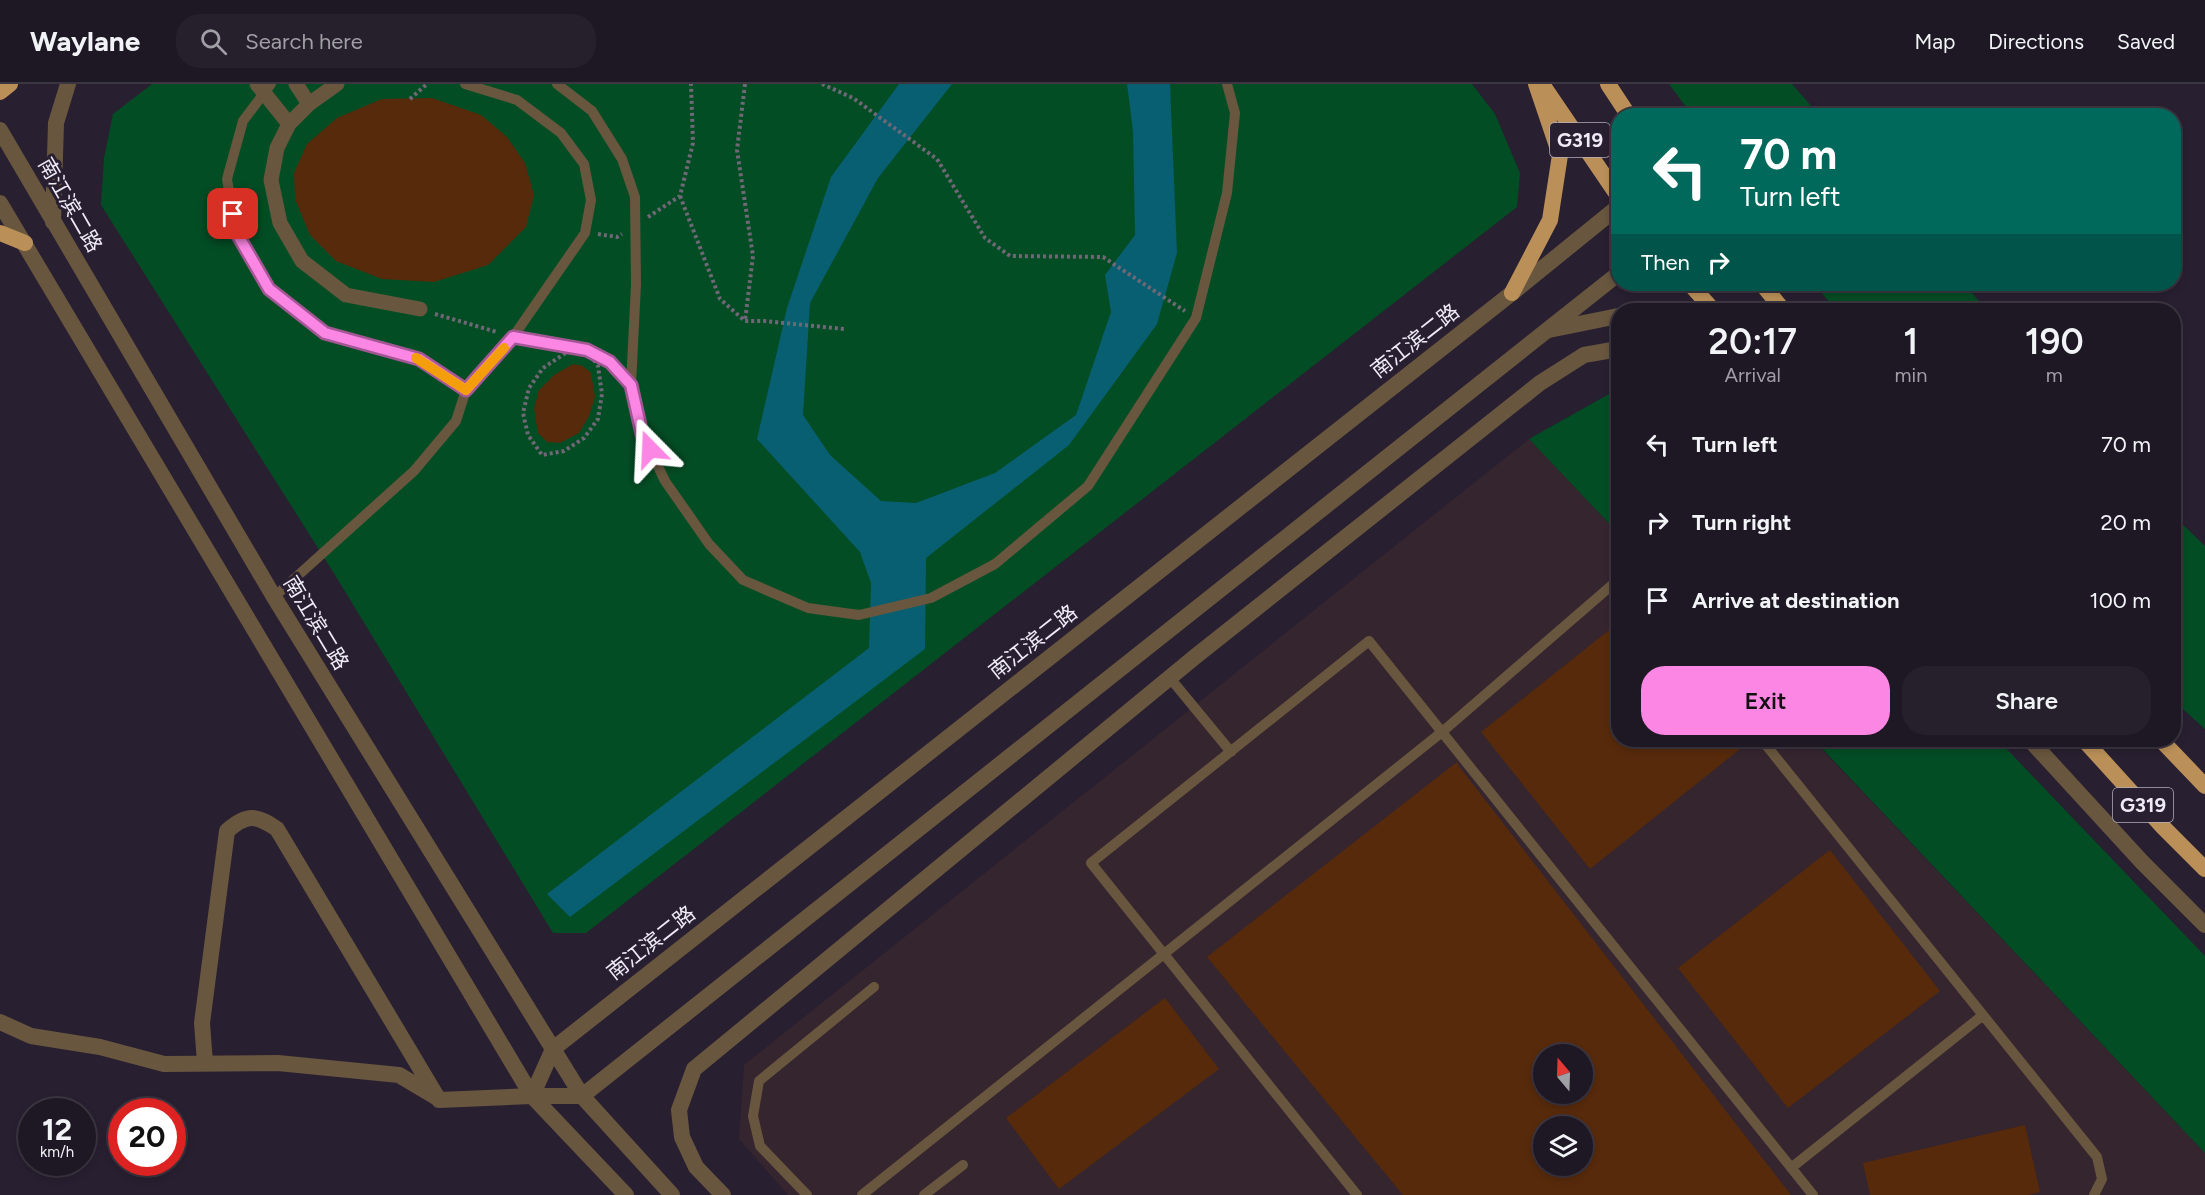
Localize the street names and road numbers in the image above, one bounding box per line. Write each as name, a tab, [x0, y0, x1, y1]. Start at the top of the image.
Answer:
road number: G319	[1550, 123, 1610, 157]
street label: 南江滨二路	[33, 153, 108, 256]
street label: 南江滨二路	[1366, 298, 1464, 383]
street label: 南江滨二路	[279, 571, 354, 674]
street label: 南江滨二路	[984, 599, 1082, 684]
road number: G319	[2113, 788, 2173, 822]
street label: 南江滨二路	[602, 900, 700, 985]

